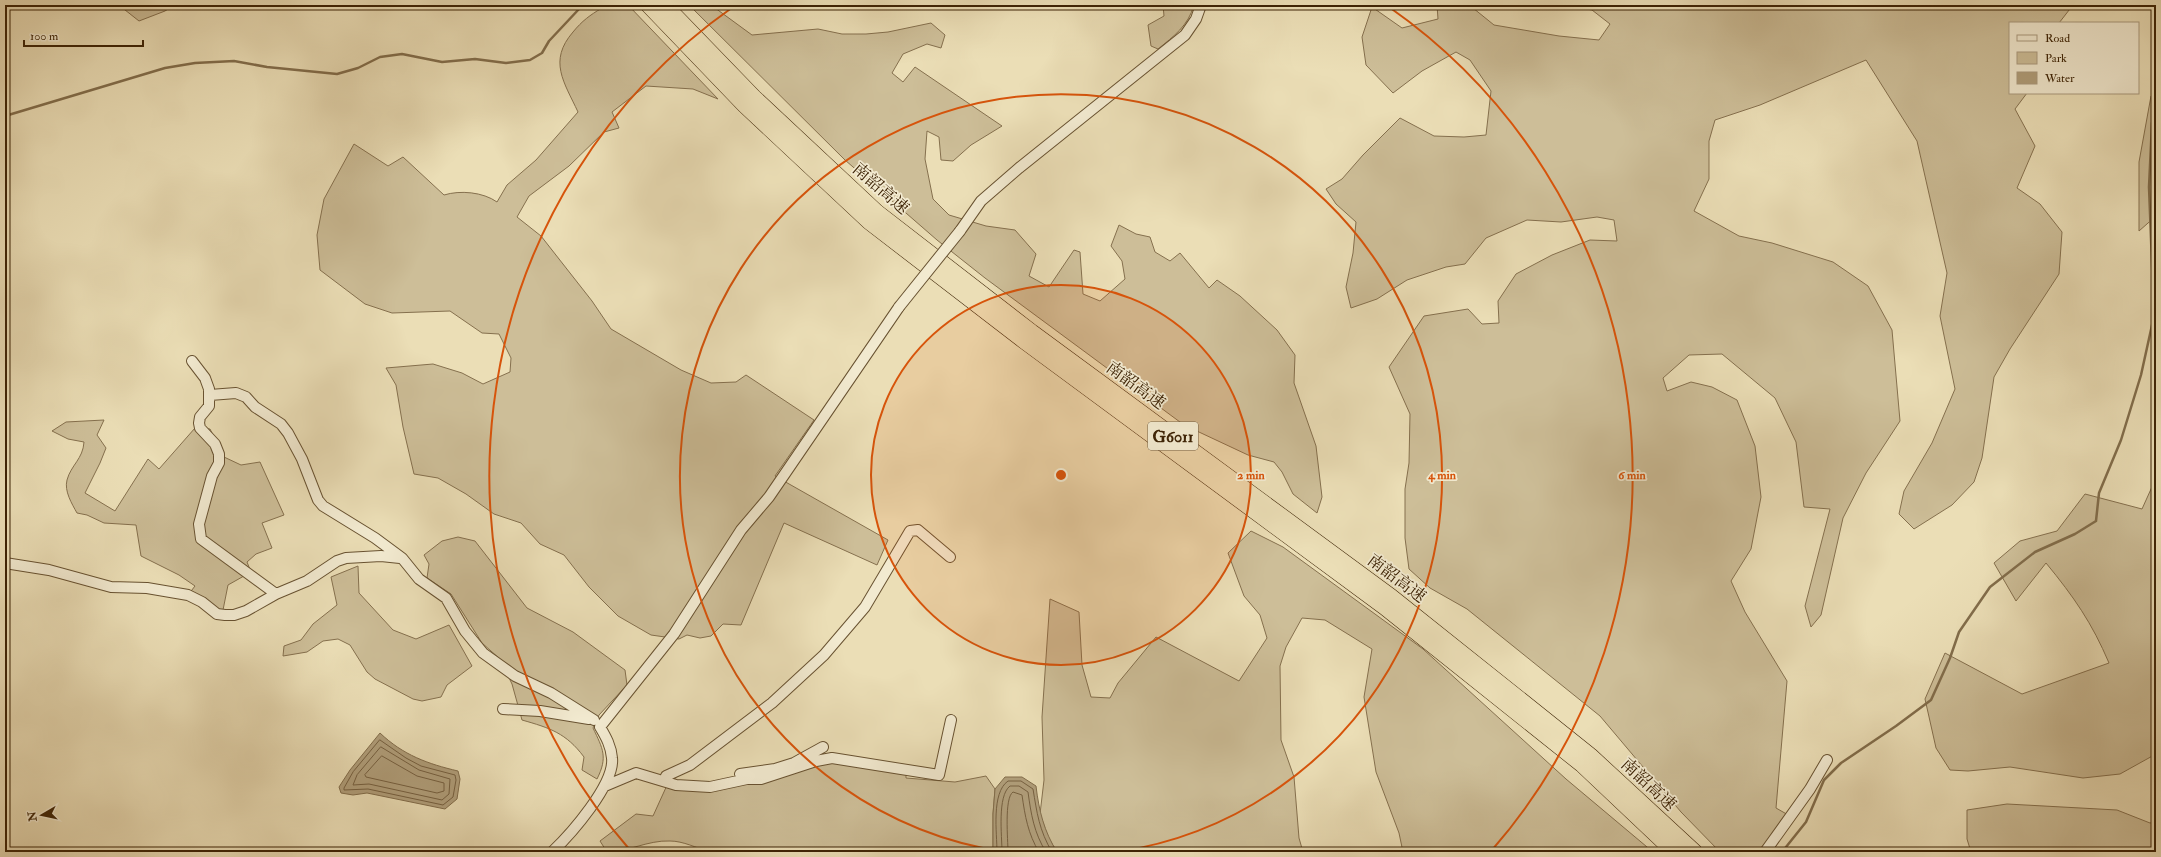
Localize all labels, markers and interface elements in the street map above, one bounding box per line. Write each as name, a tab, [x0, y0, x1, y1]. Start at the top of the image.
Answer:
scale bar	[24, 22, 143, 48]
legend	[2009, 22, 2139, 94]
text: 100 m	[30, 29, 59, 44]
text: Road	[2045, 31, 2070, 46]
text: Park	[2045, 51, 2067, 66]
text: Water	[2044, 71, 2075, 86]
street label: 南韶高速	[848, 158, 913, 219]
street label: 南韶高速	[1102, 357, 1169, 414]
road number: G6011	[1148, 422, 1198, 450]
centre of rings	[1054, 468, 1068, 482]
text: 2 min	[1237, 468, 1265, 483]
text: 4 min	[1427, 468, 1457, 483]
text: 6 min	[1618, 468, 1646, 483]
street label: 南韶高速	[1363, 550, 1430, 607]
street label: 南韶高速	[1617, 753, 1681, 815]
north arrow	[22, 795, 62, 835]
text: N	[25, 809, 40, 823]

